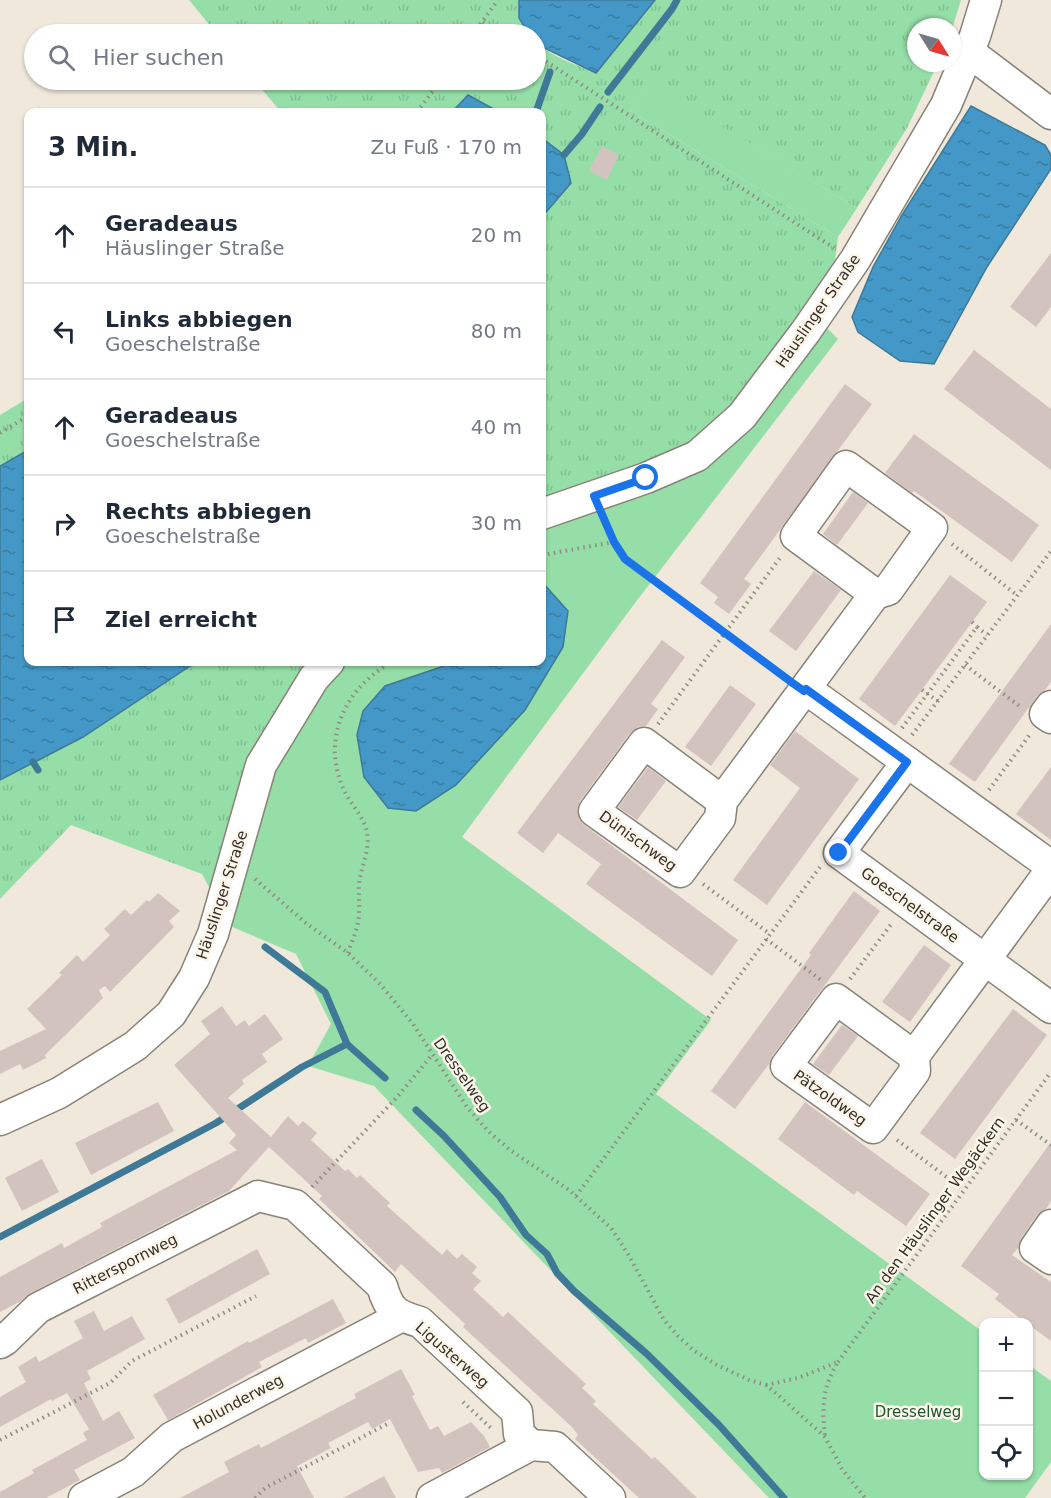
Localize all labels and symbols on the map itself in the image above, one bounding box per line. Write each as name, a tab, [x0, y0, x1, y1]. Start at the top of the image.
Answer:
north arrow	[907, 18, 961, 72]
street label: Häuslinger Straße	[772, 251, 864, 371]
route start	[632, 464, 658, 490]
street label: Dünischweg	[596, 807, 680, 875]
street label: Häuslinger Straße	[193, 828, 251, 962]
route end	[825, 839, 851, 865]
street label: Goeschelstraße	[857, 863, 963, 947]
street label: Dresselweg	[430, 1034, 494, 1116]
street label: Pätzoldweg	[790, 1066, 870, 1130]
street label: An den Häuslinger Wegäckern	[861, 1113, 1009, 1307]
street label: Ritterspornweg	[70, 1230, 180, 1298]
street label: Ligusterweg	[412, 1318, 492, 1392]
street label: Holunderweg	[190, 1371, 286, 1433]
park label: Dresselweg	[875, 1403, 961, 1421]

